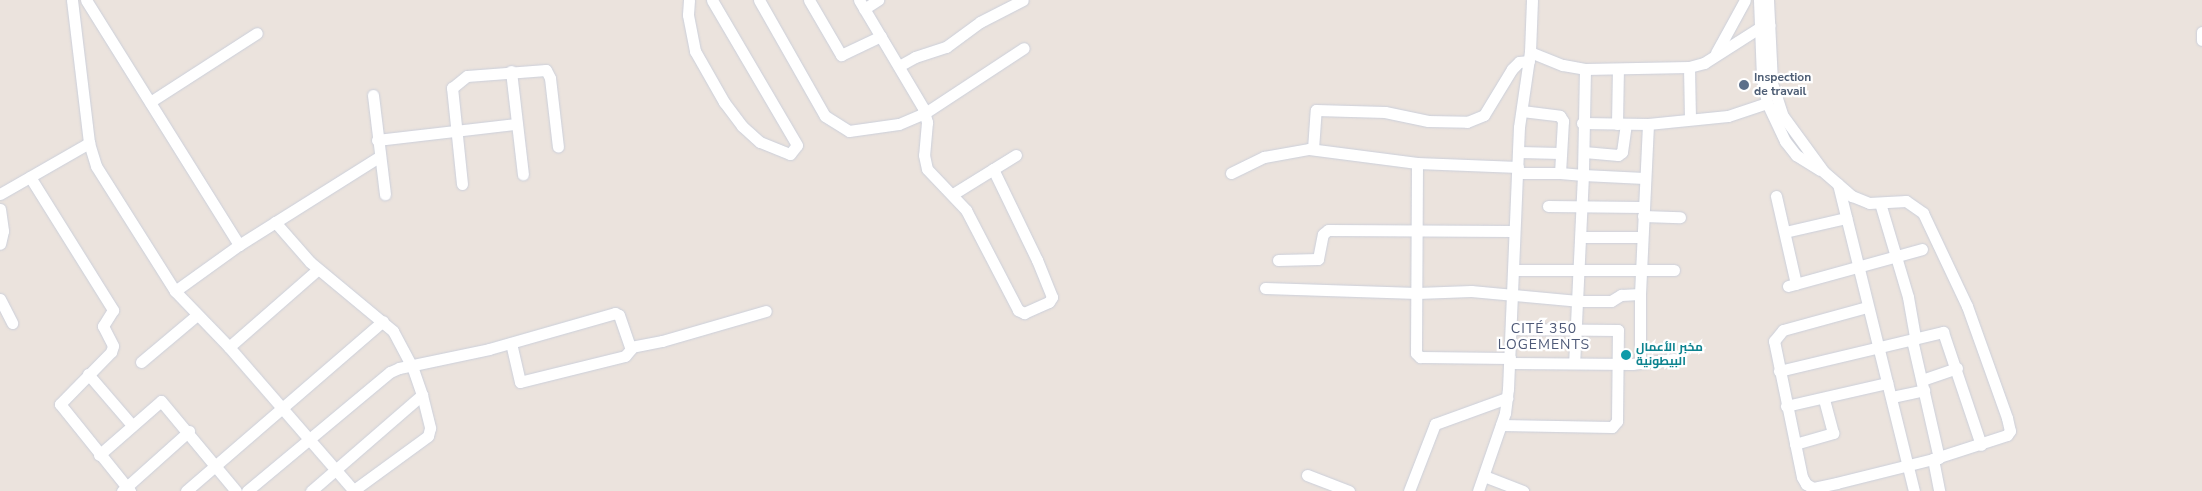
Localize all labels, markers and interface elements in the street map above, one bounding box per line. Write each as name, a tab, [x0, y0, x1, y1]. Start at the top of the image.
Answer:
place label: Inspection de travail	[1754, 71, 1811, 99]
marker: Inspection de travail	[1738, 79, 1750, 91]
district label: CITÉ 350 LOGEMENTS	[1497, 321, 1591, 354]
place label: مخبر الأعمال البيطونية	[1636, 341, 1703, 369]
marker: مخبر الأعمال البيطونية	[1620, 349, 1632, 361]

